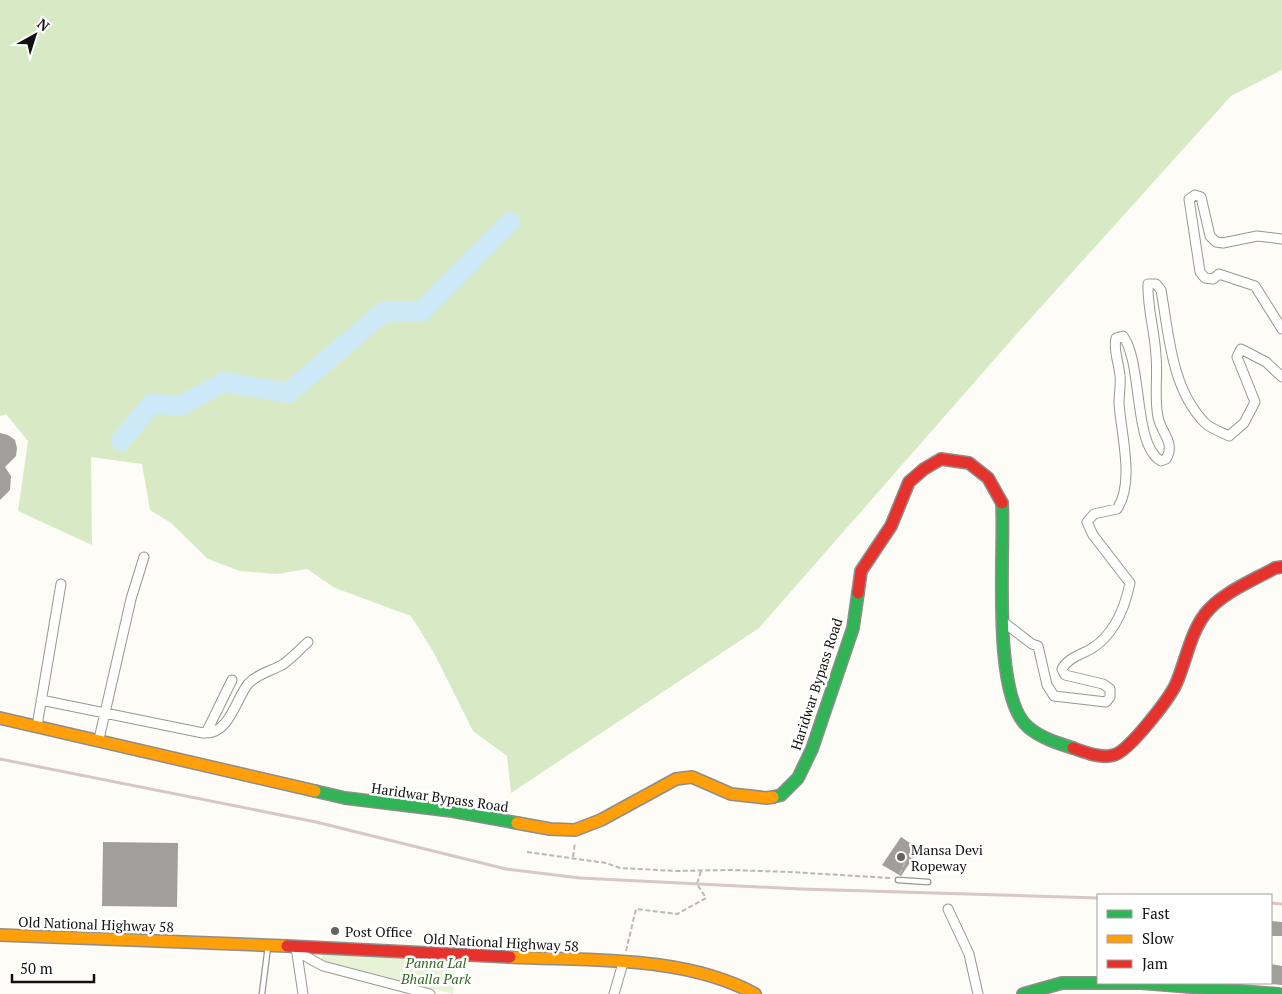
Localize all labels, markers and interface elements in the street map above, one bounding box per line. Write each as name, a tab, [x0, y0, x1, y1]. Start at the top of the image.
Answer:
north arrow	[10, 10, 60, 60]
text: N	[33, 14, 54, 35]
street label: Haridwar Bypass Road	[786, 615, 846, 753]
street label: Haridwar Bypass Road	[370, 778, 510, 816]
place label: Mansa Devi Ropeway	[911, 840, 983, 875]
marker: Mansa Devi Ropeway	[895, 851, 907, 863]
legend	[1097, 894, 1272, 984]
text: Fast	[1142, 903, 1170, 923]
street label: Old National Highway 58	[18, 912, 174, 936]
place label: Post Office	[345, 922, 412, 941]
marker: Post Office	[329, 925, 341, 937]
street label: Old National Highway 58	[423, 928, 579, 956]
text: Slow	[1142, 928, 1175, 948]
scale bar	[12, 952, 95, 984]
park label: Panna Lal Bhalla Park	[400, 953, 471, 988]
text: Jam	[1142, 953, 1168, 973]
text: 50 m	[20, 958, 53, 978]

